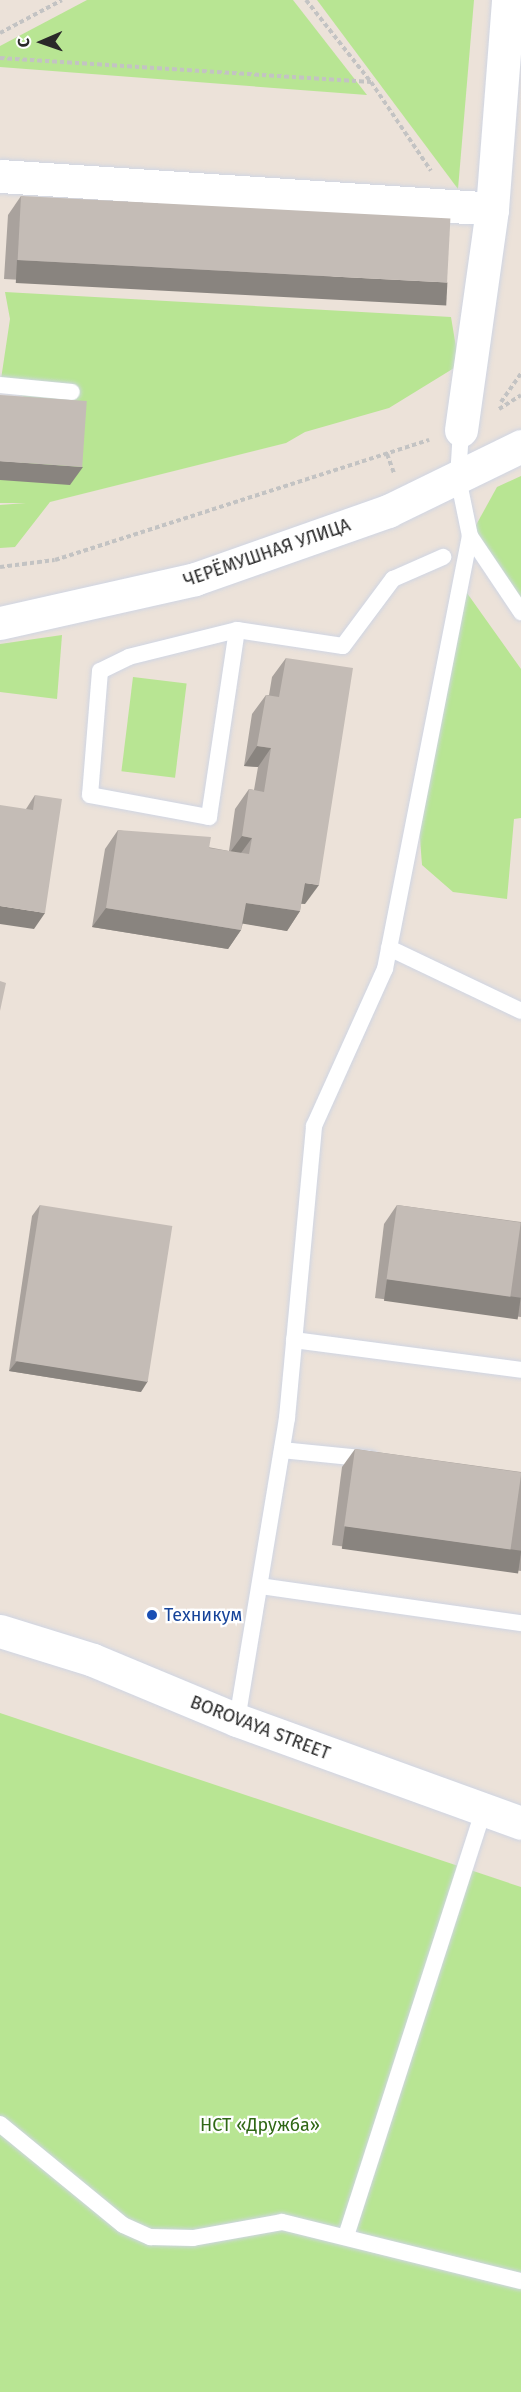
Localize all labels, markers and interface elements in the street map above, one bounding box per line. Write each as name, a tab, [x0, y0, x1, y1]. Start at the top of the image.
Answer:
north arrow	[12, 12, 72, 72]
text: С	[14, 38, 33, 48]
street label: ЧЕРЁМУШНАЯ УЛИЦА	[181, 514, 353, 592]
place label: Техникум	[164, 1604, 242, 1626]
marker: Техникум	[145, 1608, 159, 1622]
street label: BOROVAYA STREET	[187, 1691, 333, 1765]
park label: НСТ «Дружба»	[200, 2114, 320, 2136]

